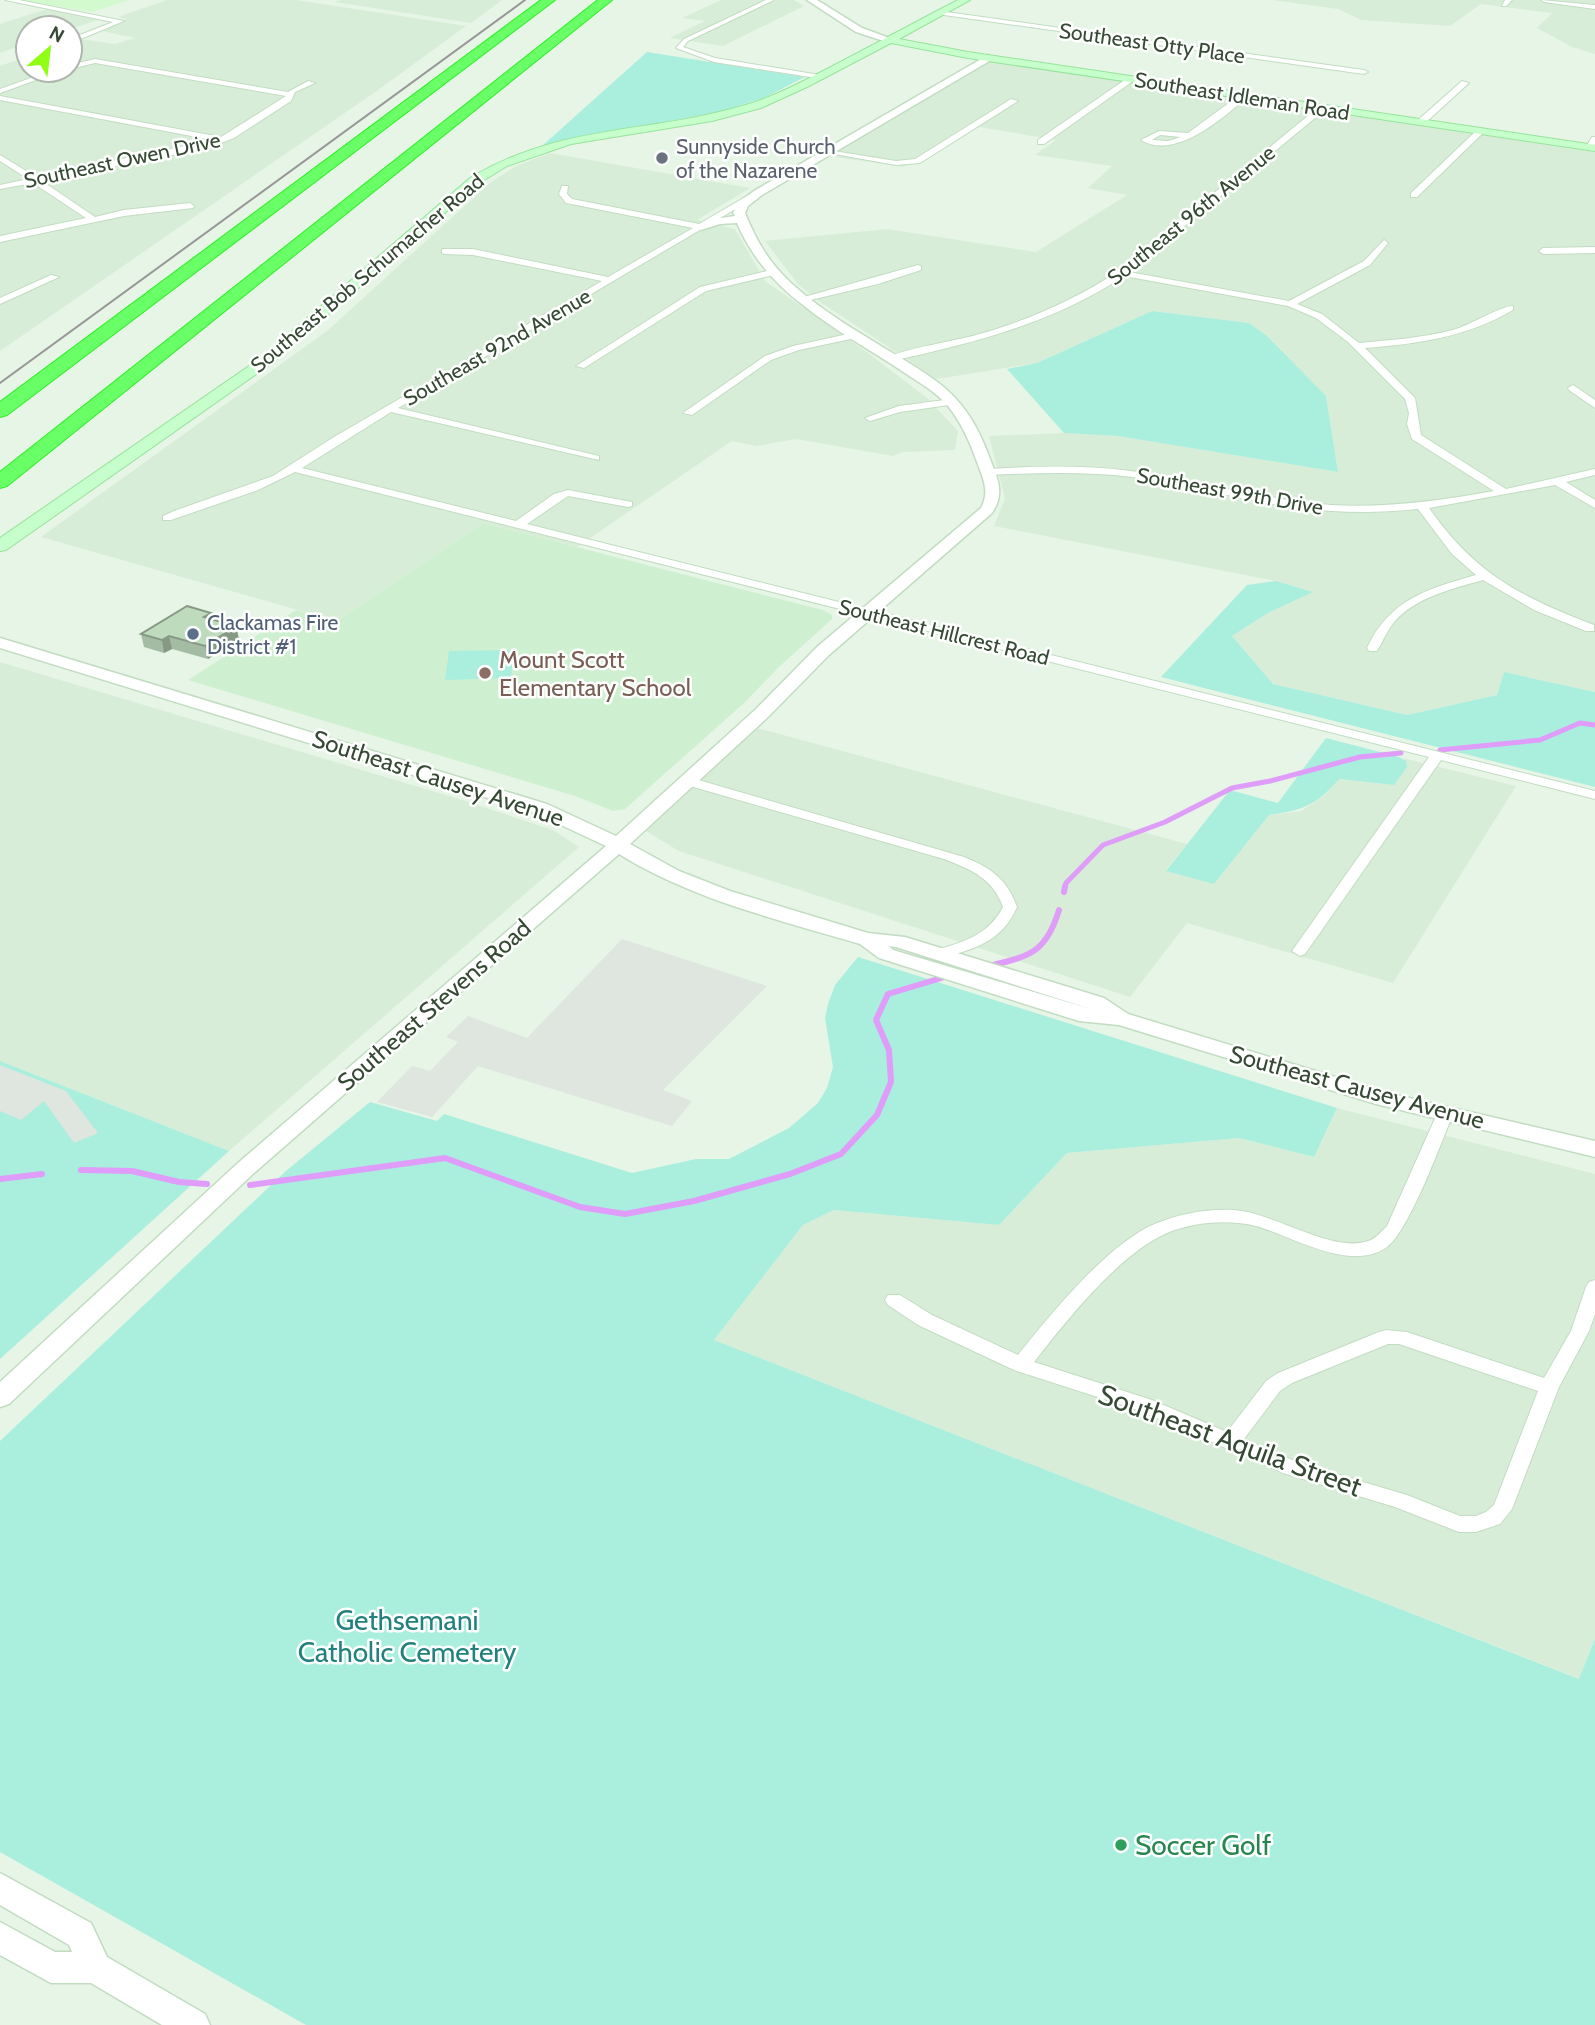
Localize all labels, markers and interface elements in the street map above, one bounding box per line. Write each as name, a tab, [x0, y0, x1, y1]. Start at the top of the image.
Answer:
north arrow	[14, 14, 84, 84]
street label: Southeast Otty Place	[1058, 18, 1247, 68]
text: N	[45, 21, 68, 48]
street label: Southeast Idleman Road	[1133, 67, 1351, 125]
street label: Southeast Owen Drive	[21, 127, 223, 193]
place label: Sunnyside Church of the Nazarene	[676, 134, 836, 183]
street label: Southeast 96th Avenue	[1102, 140, 1280, 290]
marker: Sunnyside Church of the Nazarene	[654, 150, 670, 166]
street label: Southeast Bob Schumacher Road	[245, 168, 489, 378]
street label: Southeast 92nd Avenue	[399, 283, 595, 411]
street label: Southeast 99th Drive	[1135, 462, 1325, 520]
street label: Southeast Hillcrest Road	[836, 594, 1052, 670]
place label: Clackamas Fire District #1	[207, 610, 338, 659]
marker: Clackamas Fire District #1	[185, 626, 201, 642]
place label: Mount Scott Elementary School	[499, 645, 692, 702]
marker: Mount Scott Elementary School	[477, 665, 493, 681]
street label: Southeast Causey Avenue	[309, 724, 567, 832]
street label: Southeast Stevens Road	[331, 913, 537, 1097]
street label: Southeast Causey Avenue	[1226, 1039, 1488, 1135]
street label: Southeast Aquila Street	[1094, 1377, 1366, 1503]
park label: Gethsemani Catholic Cemetery	[298, 1603, 516, 1669]
place label: Soccer Golf	[1135, 1828, 1271, 1862]
marker: Soccer Golf	[1113, 1837, 1129, 1853]

